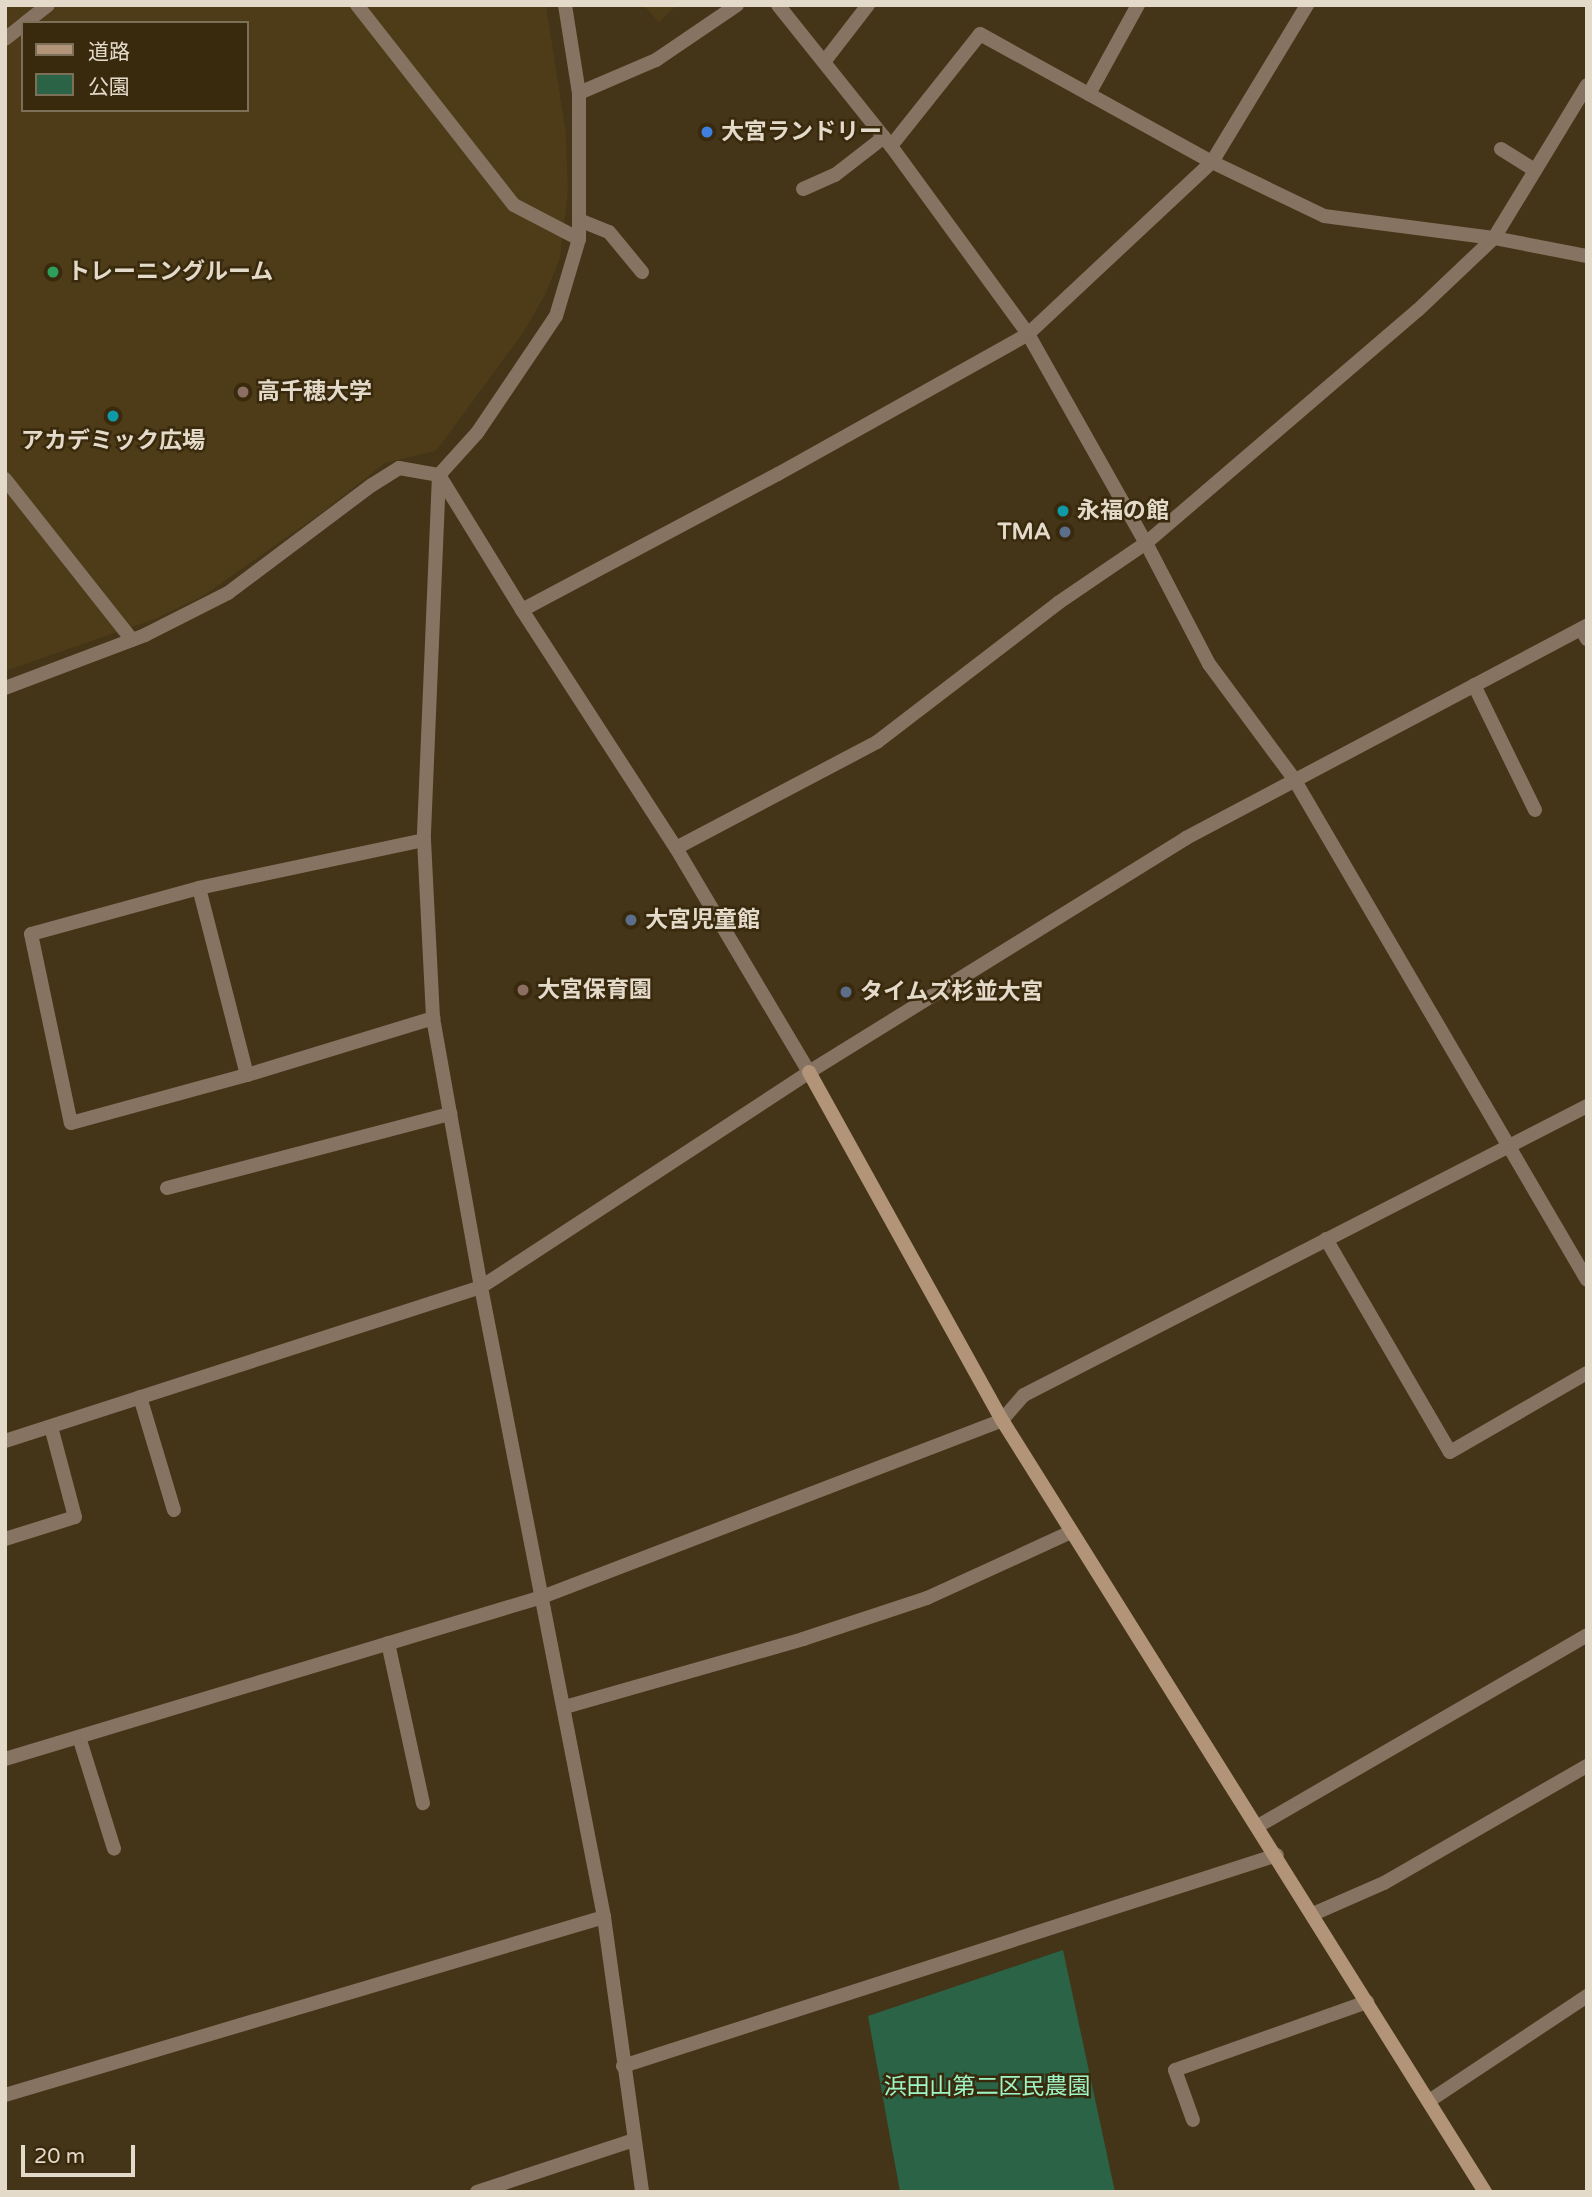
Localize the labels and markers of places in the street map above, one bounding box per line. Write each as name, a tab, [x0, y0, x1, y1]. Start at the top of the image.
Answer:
place label: 大宮ランドリー	[721, 118, 882, 146]
marker: 大宮ランドリー	[699, 124, 715, 140]
place label: トレーニングルーム	[67, 258, 274, 286]
marker: トレーニングルーム	[45, 264, 61, 280]
place label: 高千穂大学	[257, 378, 372, 406]
marker: 高千穂大学	[235, 384, 251, 400]
marker: アカデミック広場	[105, 408, 121, 424]
place label: アカデミック広場	[21, 427, 205, 455]
place label: 永福の館	[1077, 497, 1169, 525]
marker: 永福の館	[1055, 503, 1071, 519]
place label: TMA	[998, 518, 1051, 546]
marker: TMA	[1057, 524, 1073, 540]
place label: 大宮児童館	[645, 906, 760, 934]
marker: 大宮児童館	[623, 912, 639, 928]
place label: 大宮保育園	[537, 976, 652, 1004]
place label: タイムズ杉並大宮	[860, 978, 1044, 1006]
marker: 大宮保育園	[515, 982, 531, 998]
marker: タイムズ杉並大宮	[838, 984, 854, 1000]

